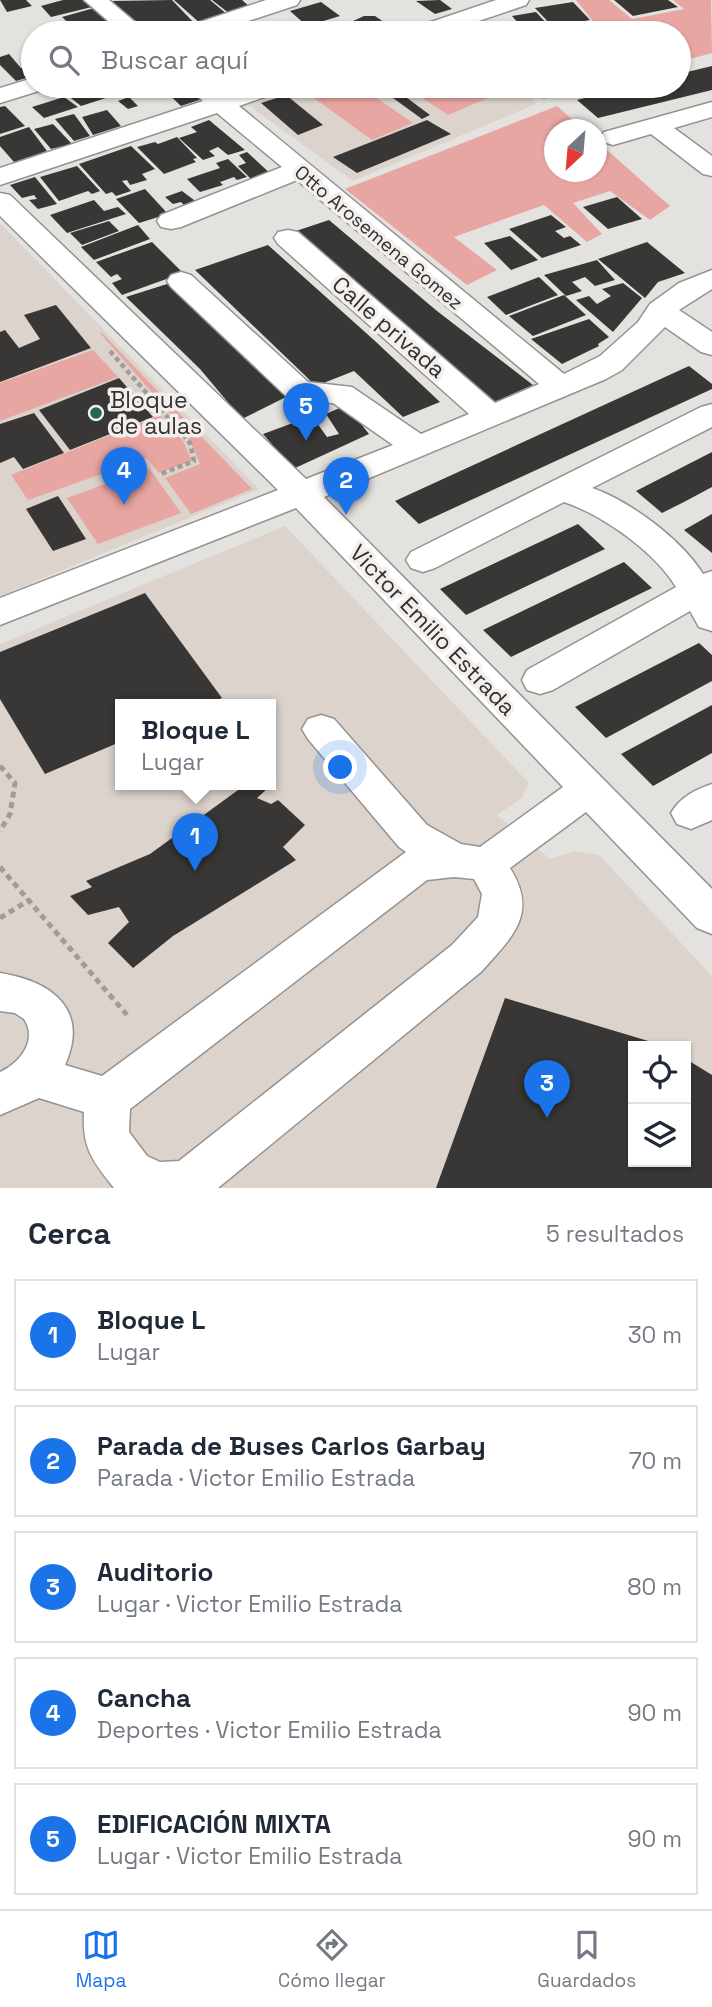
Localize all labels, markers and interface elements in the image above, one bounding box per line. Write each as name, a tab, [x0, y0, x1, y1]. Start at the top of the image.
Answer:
search box	[21, 21, 691, 98]
icon: search	[45, 41, 83, 79]
text: Buscar aquí	[101, 43, 248, 77]
north arrow	[544, 119, 607, 182]
street label: Otto Arosemena Gomez	[289, 160, 468, 315]
street label: Calle privada	[326, 269, 452, 385]
pin: 5	[283, 383, 329, 441]
place label: Bloque de aulas	[110, 385, 202, 441]
marker: Bloque de aulas	[88, 405, 104, 421]
pin: 4	[101, 447, 147, 505]
pin: 2	[323, 457, 369, 515]
street label: Victor Emilio Estrada	[344, 538, 522, 722]
popup	[115, 699, 276, 790]
text: Bloque L	[141, 713, 250, 747]
text: Lugar	[141, 747, 205, 777]
your location	[323, 750, 357, 784]
pin: 1	[172, 813, 218, 871]
map controls	[628, 1041, 691, 1167]
button: locate	[628, 1041, 691, 1104]
pin: 3	[524, 1060, 570, 1118]
button: layers	[628, 1104, 691, 1167]
text: Cerca	[28, 1214, 111, 1253]
text: 5 resultados	[546, 1219, 684, 1249]
text: Bloque L	[97, 1303, 205, 1337]
text: 1	[48, 1320, 58, 1350]
text: 30 m	[628, 1320, 682, 1350]
text: Lugar	[97, 1337, 160, 1367]
text: Parada de Buses Carlos Garbay	[97, 1429, 486, 1463]
text: 2	[46, 1446, 60, 1476]
text: 70 m	[629, 1446, 682, 1476]
text: Parada · Victor Emilio Estrada	[97, 1463, 415, 1493]
text: Auditorio	[97, 1555, 213, 1589]
text: 3	[46, 1572, 60, 1602]
text: 80 m	[627, 1572, 682, 1602]
text: Lugar · Victor Emilio Estrada	[97, 1589, 403, 1619]
text: Cancha	[97, 1681, 191, 1715]
text: 4	[46, 1698, 60, 1728]
text: 90 m	[627, 1698, 682, 1728]
text: Deportes · Victor Emilio Estrada	[97, 1715, 442, 1745]
text: EDIFICACIÓN MIXTA	[97, 1807, 331, 1841]
text: 5	[46, 1824, 60, 1854]
text: 90 m	[627, 1824, 682, 1854]
text: Lugar · Victor Emilio Estrada	[97, 1841, 403, 1871]
tab: Mapa	[76, 1926, 126, 1993]
tab: Cómo llegar	[278, 1926, 386, 1993]
tab: Guardados	[537, 1926, 636, 1993]

